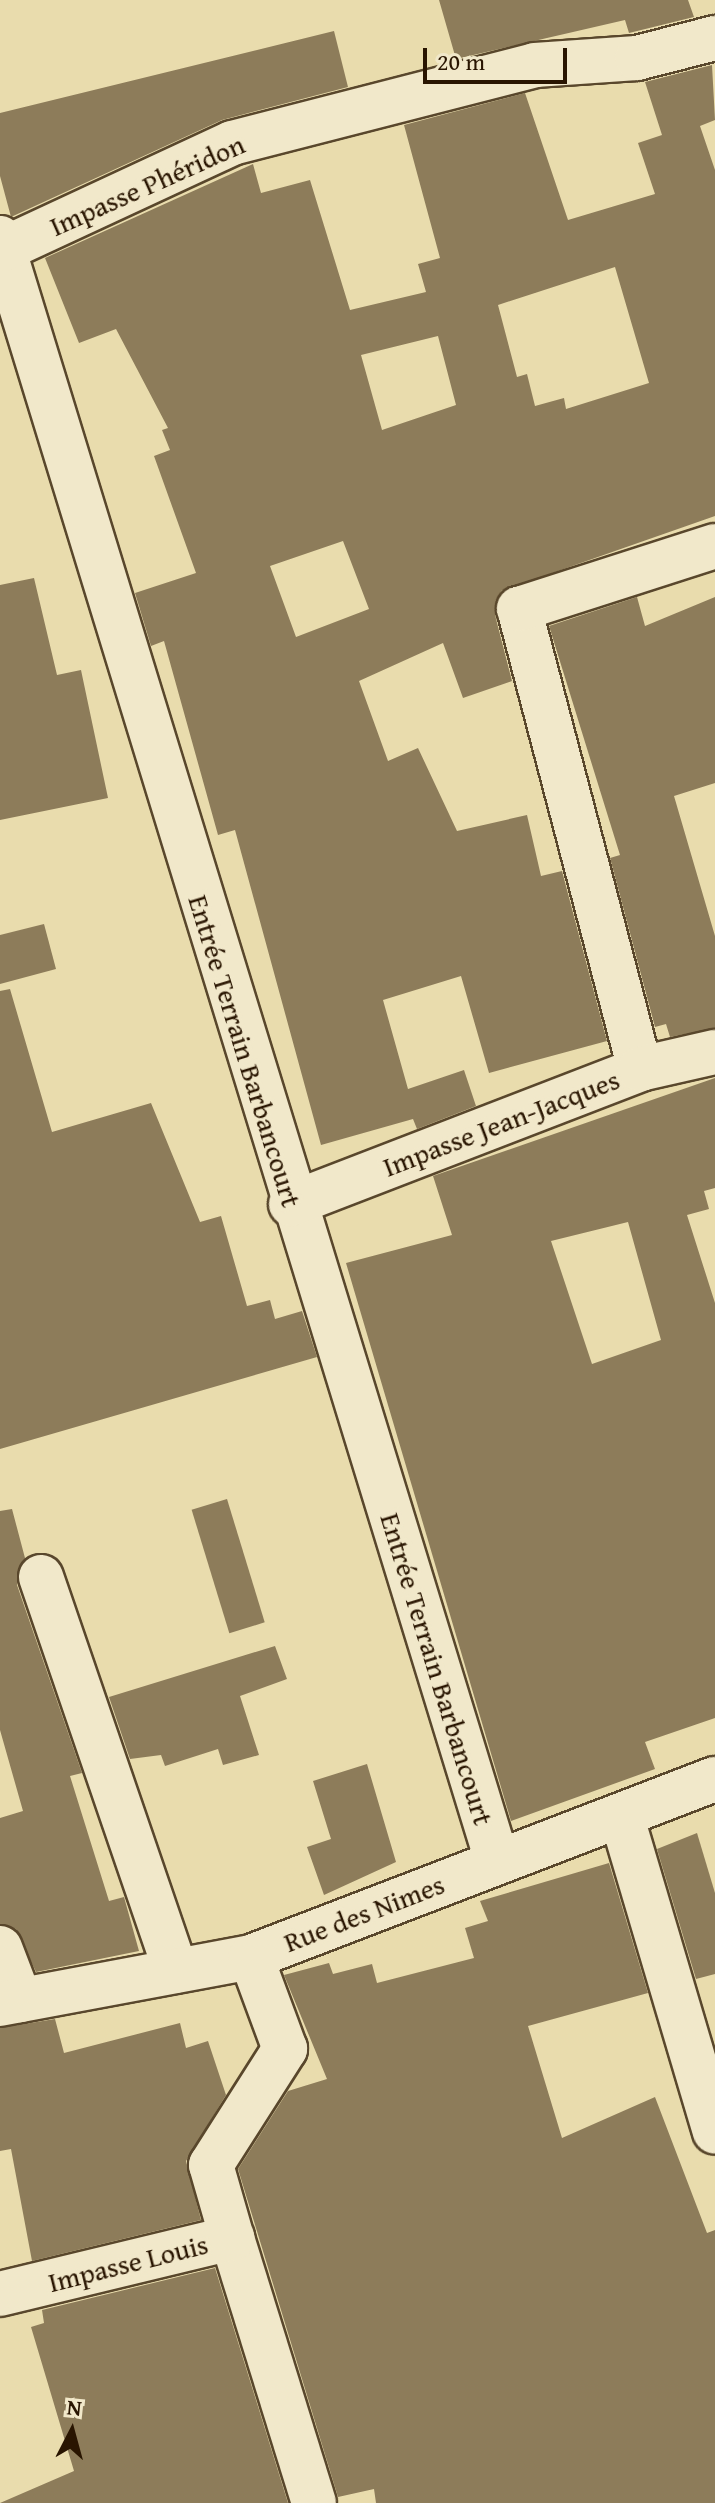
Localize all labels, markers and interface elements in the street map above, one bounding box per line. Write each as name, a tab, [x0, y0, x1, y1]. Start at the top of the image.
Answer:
scale bar	[427, 32, 571, 82]
text: 20 m	[437, 44, 485, 79]
street label: Impasse Phéridon	[44, 127, 250, 243]
street label: Entrée Terrain Barbancourt	[181, 891, 309, 1211]
street label: Impasse Jean-Jacques	[378, 1062, 624, 1184]
street label: Entrée Terrain Barbancourt	[373, 1509, 501, 1829]
street label: Rue des Nimes	[279, 1867, 449, 1959]
street label: Impasse Louis	[45, 2227, 211, 2299]
text: N	[66, 2390, 84, 2424]
north arrow	[32, 2391, 112, 2471]

